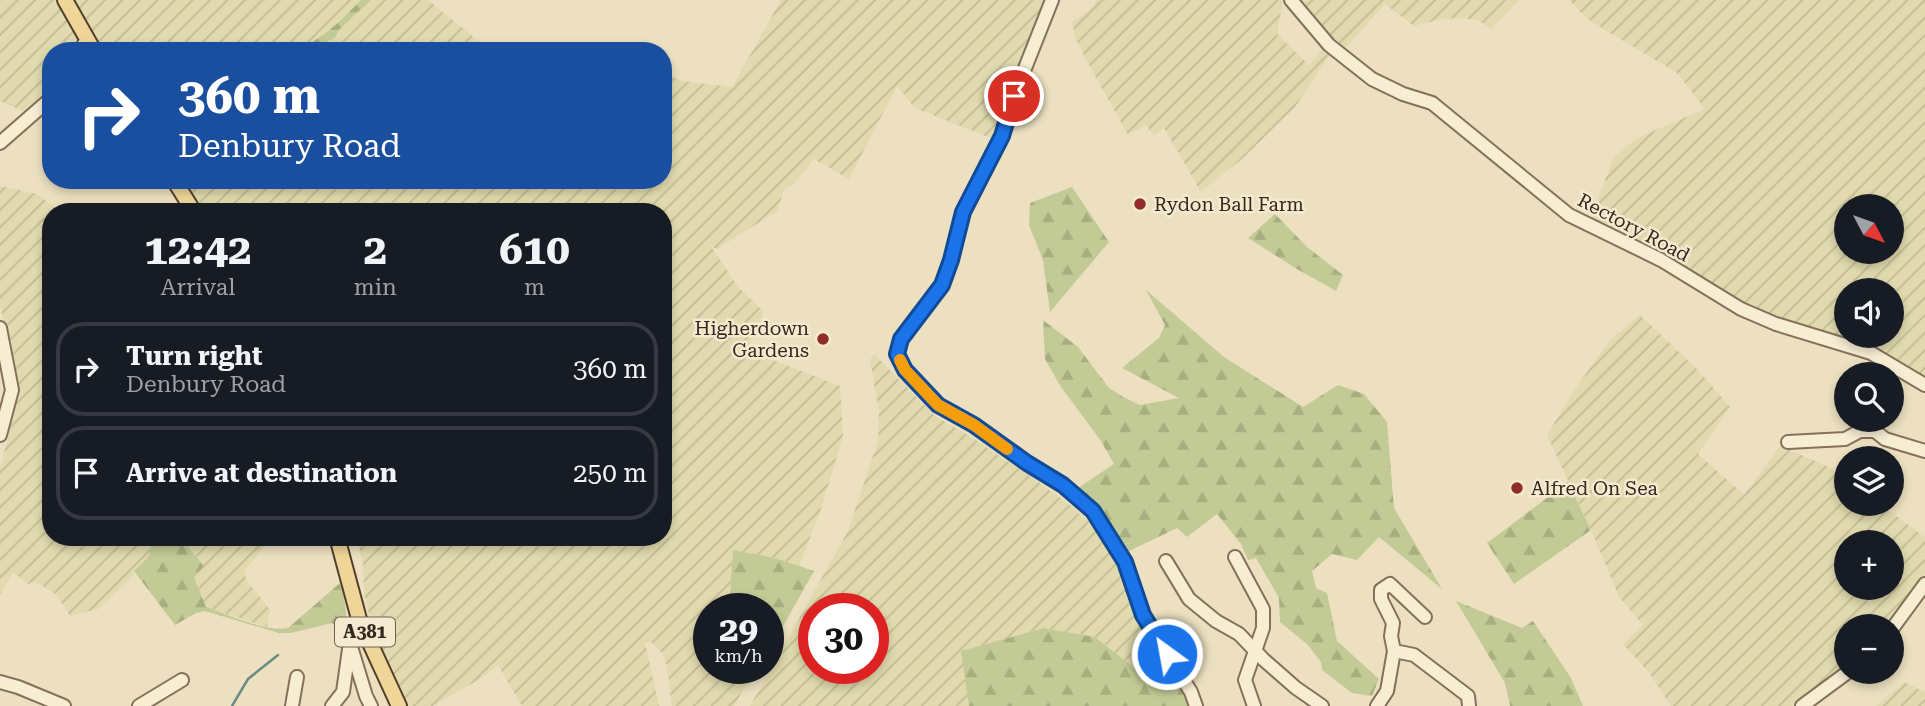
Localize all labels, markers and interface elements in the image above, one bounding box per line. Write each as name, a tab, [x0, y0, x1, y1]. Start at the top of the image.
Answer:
pin	[984, 66, 1044, 126]
text: 360 m	[178, 68, 320, 125]
icon: right	[63, 70, 154, 161]
icon: arrive	[995, 77, 1033, 115]
text: Denbury Road	[178, 127, 401, 165]
street label: Rectory Road	[1574, 188, 1694, 267]
place label: Rydon Ball Farm	[1154, 193, 1304, 216]
north arrow	[1834, 194, 1904, 264]
map controls	[1834, 194, 1904, 684]
marker: Rydon Ball Farm	[1132, 196, 1148, 212]
text: 12:42	[144, 225, 251, 274]
text: 2	[364, 225, 387, 274]
text: 610	[499, 225, 570, 274]
text: Arrival	[160, 274, 235, 301]
text: min	[354, 274, 397, 301]
text: m	[524, 274, 545, 301]
button: sound	[1834, 278, 1904, 348]
place label: Higherdown Gardens	[695, 317, 809, 362]
marker: Higherdown Gardens	[815, 331, 831, 347]
text: Turn right	[126, 341, 262, 371]
icon: right	[67, 350, 105, 388]
text: 360 m	[573, 354, 647, 384]
button: search	[1834, 362, 1904, 432]
text: Denbury Road	[126, 371, 286, 398]
button: layers	[1834, 446, 1904, 516]
icon: arrive	[67, 454, 105, 492]
text: Arrive at destination	[126, 458, 397, 488]
text: 250 m	[573, 458, 647, 488]
place label: Alfred On Sea	[1531, 477, 1659, 500]
marker: Alfred On Sea	[1509, 480, 1525, 496]
button: +	[1834, 530, 1904, 600]
speed limit sign: 30	[798, 593, 889, 684]
text: 29	[719, 609, 758, 650]
button: −	[1834, 614, 1904, 684]
position arrow	[1130, 617, 1204, 691]
road number: A381	[335, 618, 395, 646]
text: km/h	[714, 645, 763, 666]

